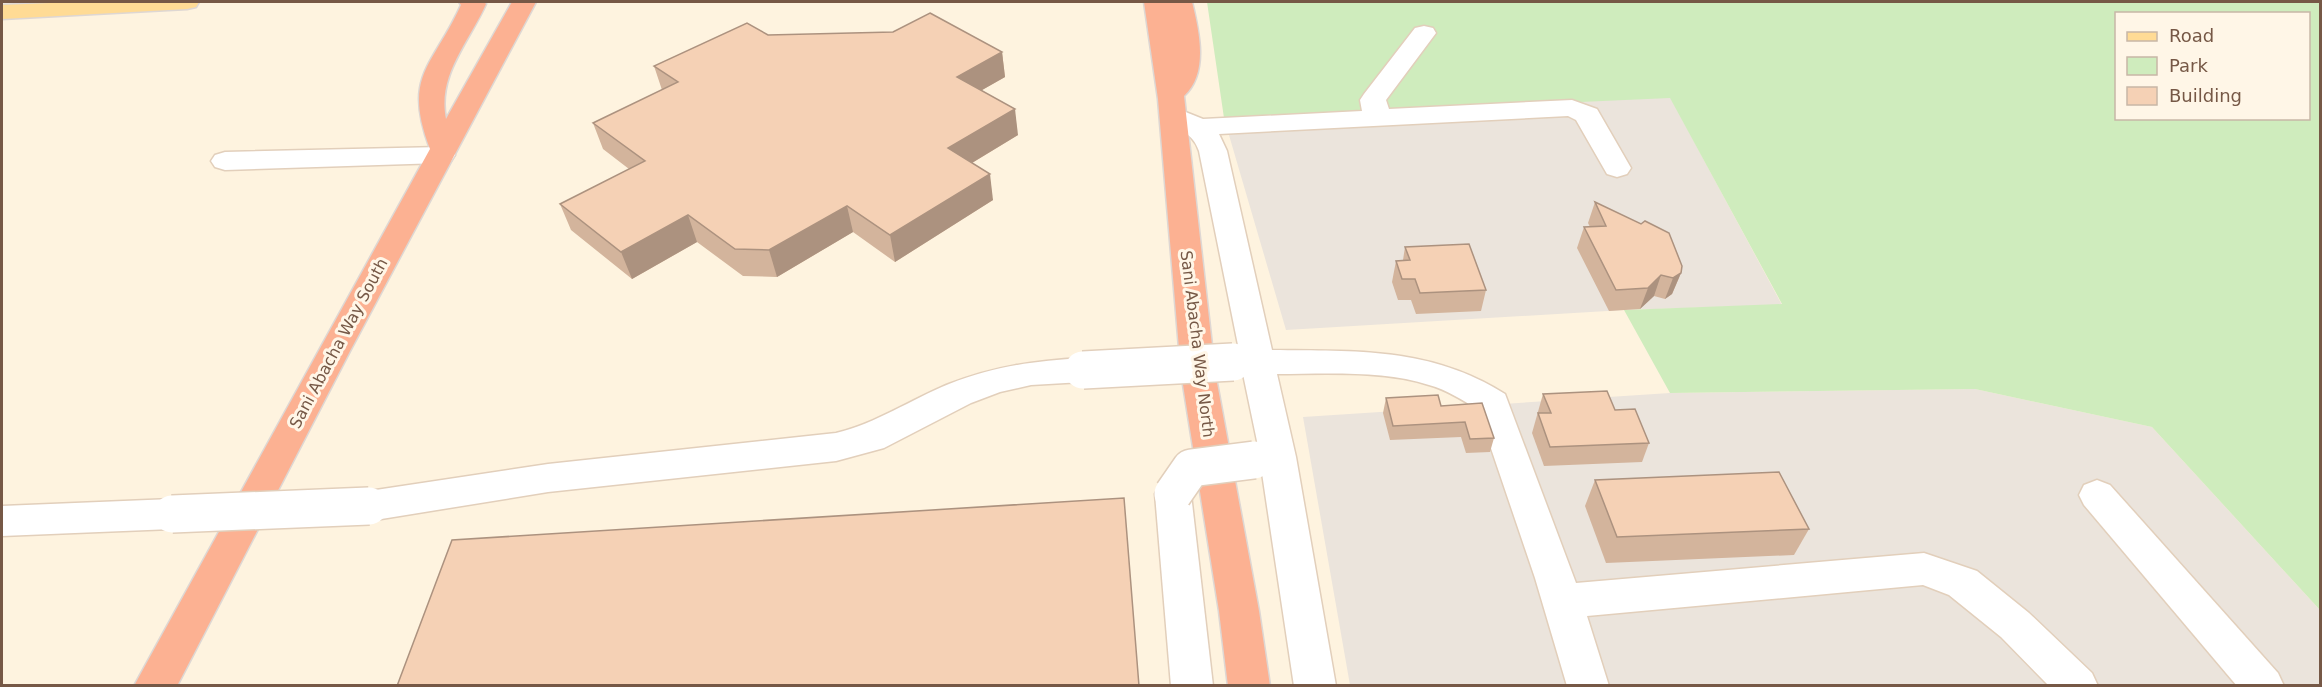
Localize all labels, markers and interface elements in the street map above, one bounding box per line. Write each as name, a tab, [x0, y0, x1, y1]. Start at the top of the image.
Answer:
legend	[2115, 12, 2310, 120]
text: Road	[2169, 25, 2214, 46]
text: Park	[2169, 55, 2208, 76]
text: Building	[2169, 85, 2242, 106]
street label: Sani Abacha Way North	[1177, 249, 1218, 439]
street label: Sani Abacha Way South	[285, 255, 391, 432]

